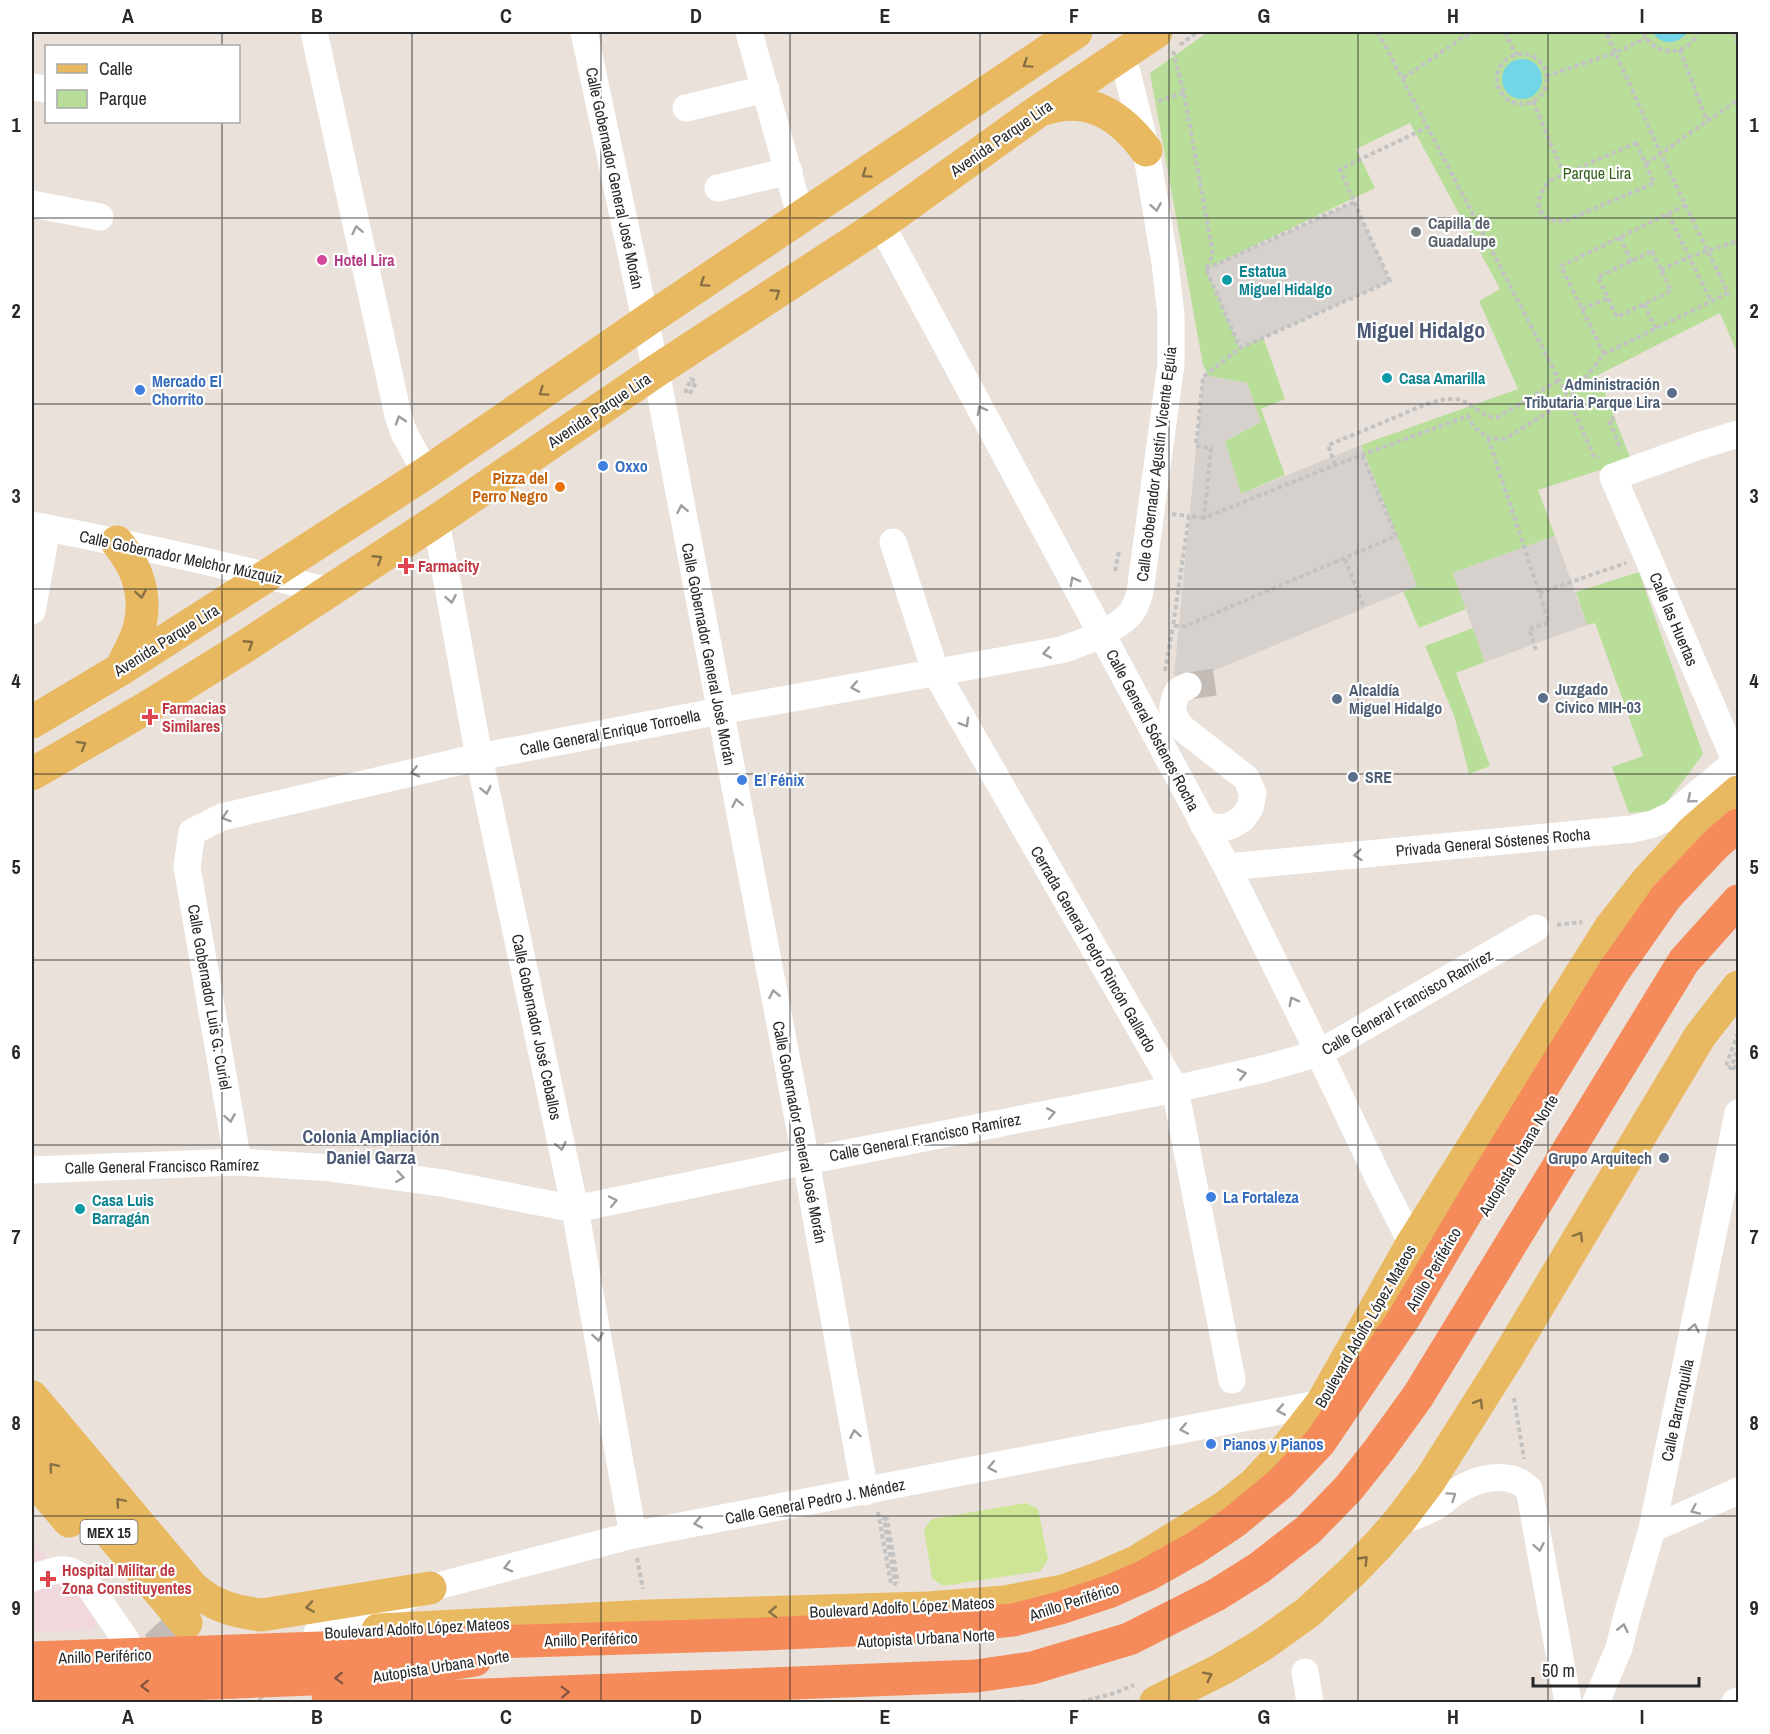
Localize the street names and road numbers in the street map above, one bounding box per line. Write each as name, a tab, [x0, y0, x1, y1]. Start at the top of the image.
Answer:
street label: Calle Gobernador General José Morán	[581, 65, 649, 291]
street label: Avenida Parque Lira	[945, 94, 1057, 182]
street label: Calle Gobernador Agustín Vicente Eguía	[1131, 344, 1181, 583]
street label: Avenida Parque Lira	[542, 367, 656, 453]
street label: Calle Gobernador Melchor Múzquiz	[77, 525, 285, 589]
street label: Calle Gobernador General José Morán	[677, 541, 741, 767]
street label: Calle las Huertas	[1644, 569, 1704, 669]
street label: Avenida Parque Lira	[108, 598, 223, 682]
street label: Calle General Sóstenes Rocha	[1101, 645, 1205, 815]
street label: Calle General Enrique Torroella	[518, 704, 703, 760]
street label: Privada General Sóstenes Rocha	[1395, 822, 1592, 861]
street label: Cerrada General Pedro Rincón Gallardo	[1026, 842, 1162, 1056]
street label: Calle Gobernador Luis G. Curiel	[183, 902, 237, 1092]
street label: Calle Gobernador José Ceballos	[507, 932, 567, 1122]
street label: Calle General Francisco Ramírez	[1317, 944, 1497, 1060]
street label: Calle Gobernador General José Morán	[768, 1019, 832, 1245]
street label: Autopista Urbana Norte	[1473, 1090, 1563, 1221]
street label: Calle General Francisco Ramírez	[827, 1108, 1023, 1166]
street label: Calle General Francisco Ramírez	[64, 1153, 260, 1179]
street label: Anillo Periférico	[1400, 1223, 1466, 1316]
street label: Boulevard Adolfo López Mateos	[1309, 1240, 1421, 1412]
street label: Calle Barranquilla	[1655, 1356, 1699, 1463]
street label: Calle General Pedro J. Méndez	[723, 1473, 907, 1529]
road number: MEX 15	[80, 1520, 138, 1544]
street label: Anillo Periférico	[1025, 1576, 1122, 1626]
street label: Boulevard Adolfo López Mateos	[809, 1591, 995, 1623]
street label: Boulevard Adolfo López Mateos	[324, 1612, 510, 1644]
street label: Autopista Urbana Norte	[856, 1623, 995, 1653]
street label: Anillo Periférico	[543, 1626, 638, 1652]
street label: Anillo Periférico	[57, 1643, 152, 1669]
street label: Autopista Urbana Norte	[370, 1644, 511, 1688]

